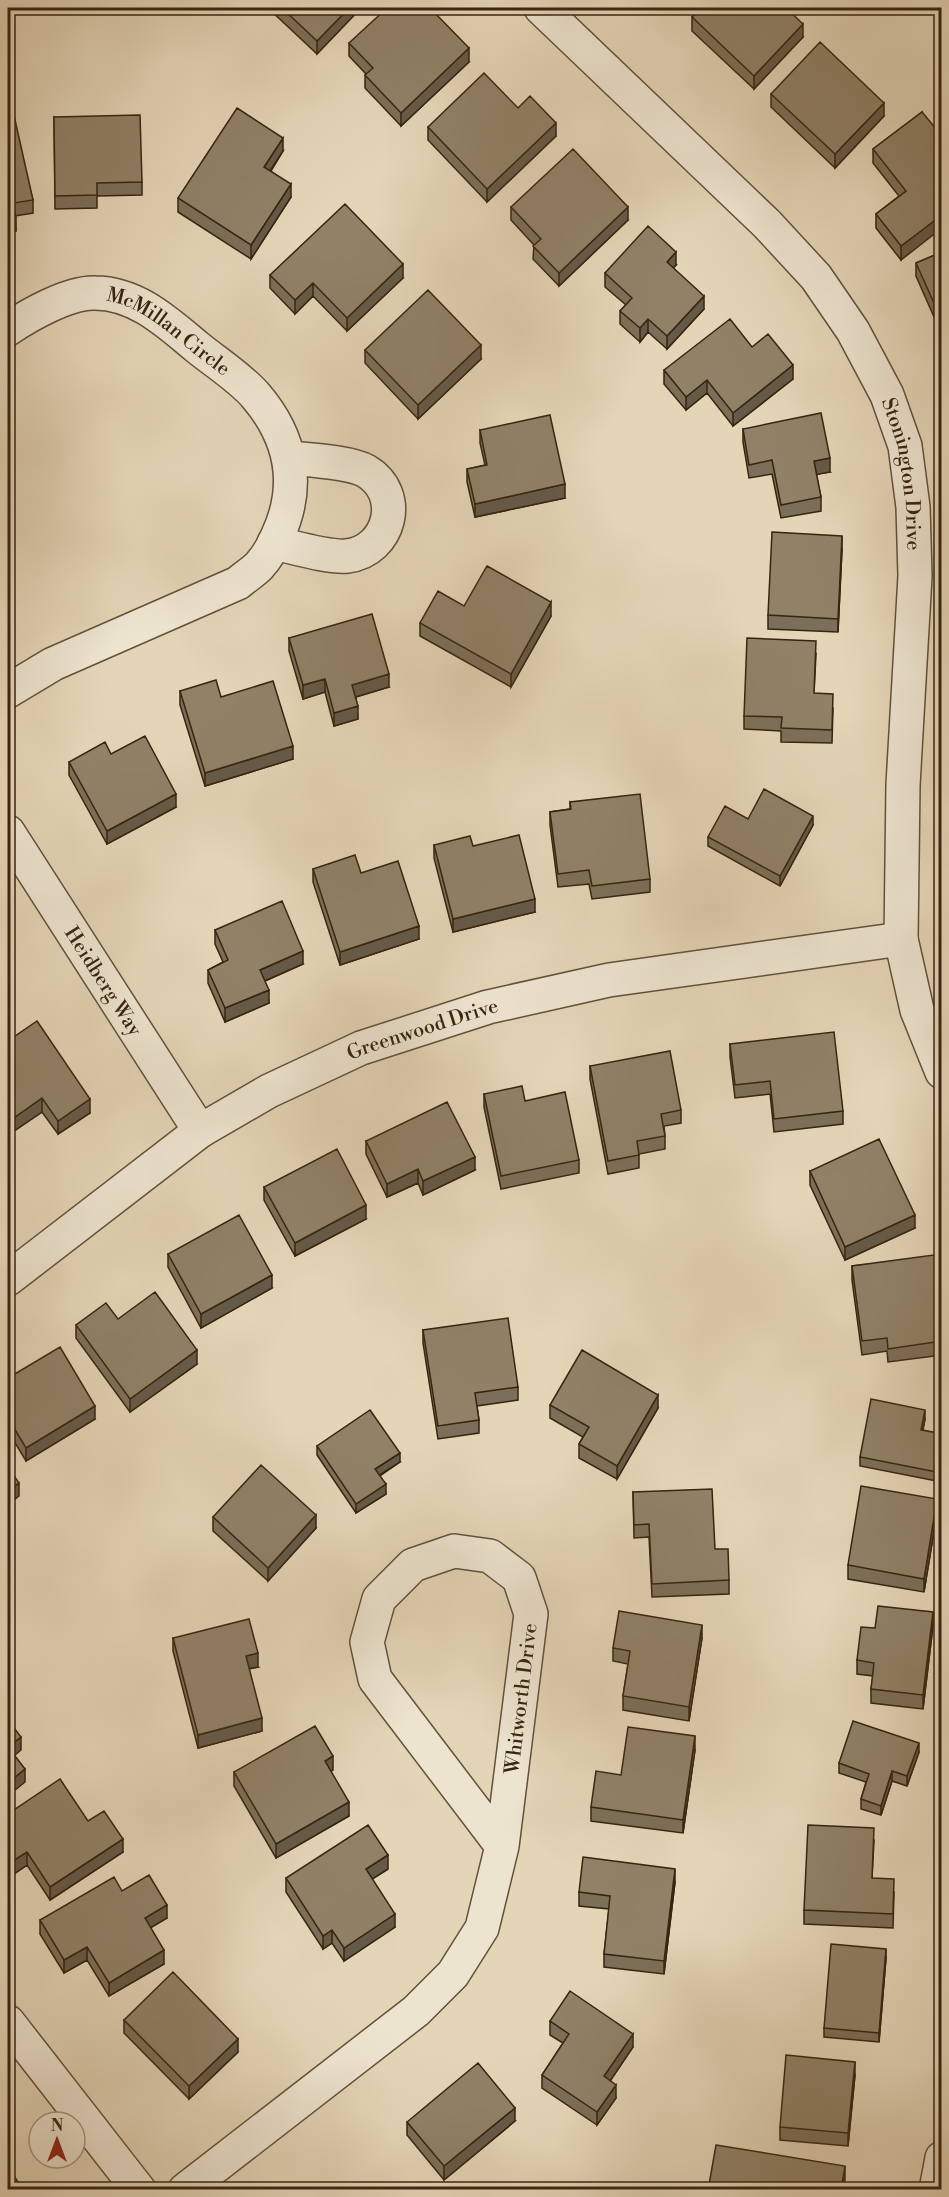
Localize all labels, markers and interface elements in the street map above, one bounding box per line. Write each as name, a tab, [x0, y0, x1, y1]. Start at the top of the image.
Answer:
street label: McMillan Circle	[104, 283, 235, 382]
street label: Stonington Drive	[875, 395, 925, 551]
street label: Heidberg Way	[58, 922, 147, 1041]
street label: Greenwood Drive	[343, 994, 501, 1067]
street label: Whitworth Drive	[500, 1622, 544, 1777]
north arrow	[27, 2110, 87, 2170]
text: N	[51, 2116, 64, 2136]

